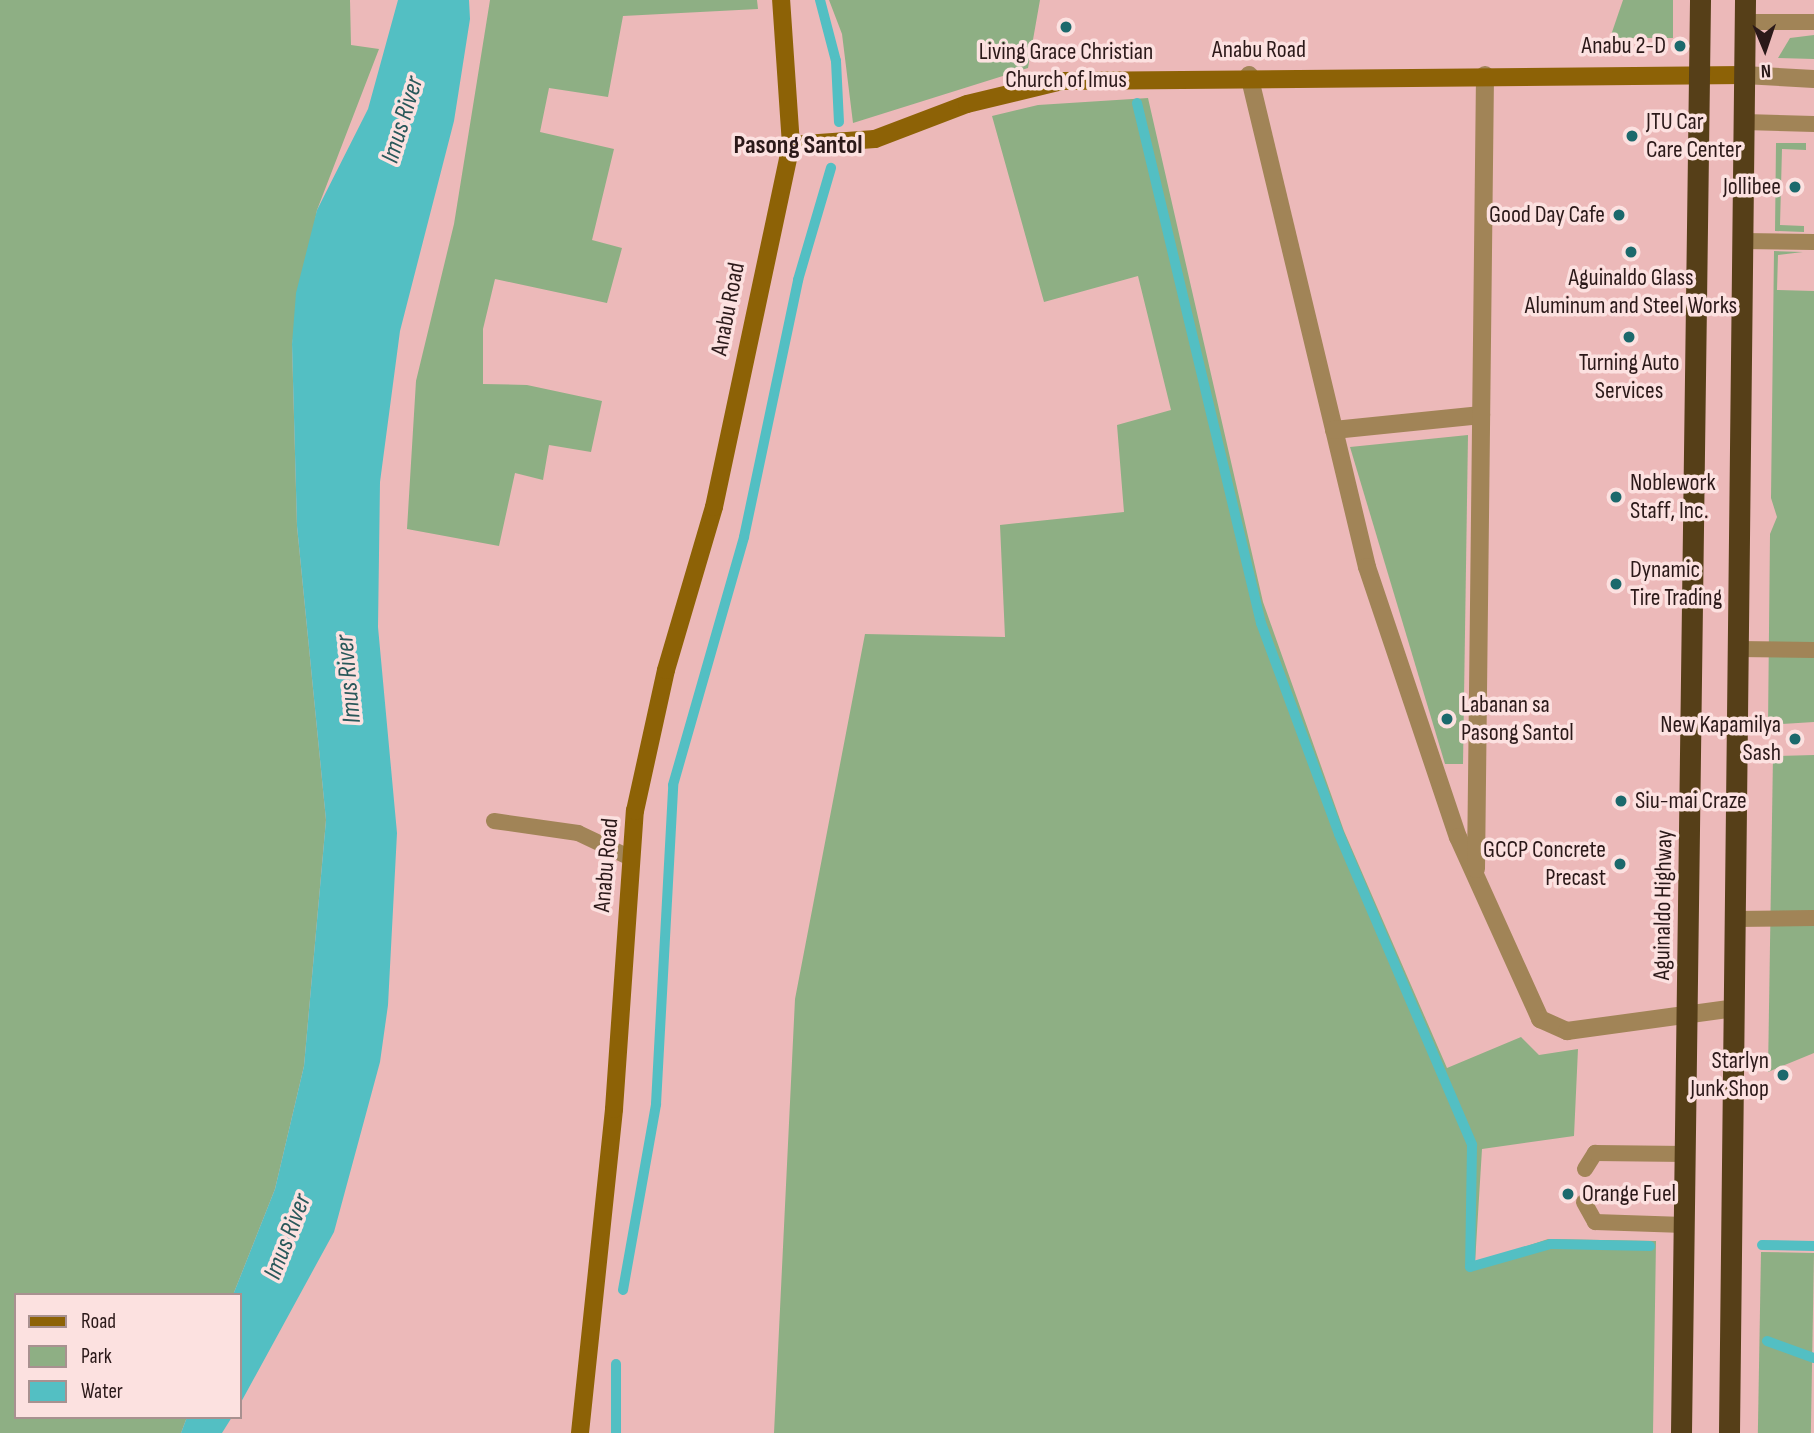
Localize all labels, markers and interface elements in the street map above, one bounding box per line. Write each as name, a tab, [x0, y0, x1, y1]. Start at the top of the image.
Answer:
north arrow	[1730, 14, 1800, 84]
marker: Living Grace Christian Church of Imus	[1058, 19, 1074, 35]
place label: Anabu 2-D	[1581, 32, 1666, 60]
street label: Anabu Road	[1212, 36, 1306, 64]
place label: Living Grace Christian Church of Imus	[979, 38, 1153, 94]
marker: Anabu 2-D	[1672, 38, 1688, 54]
text: N	[1760, 59, 1771, 82]
water label: Imus River	[375, 73, 431, 167]
place label: JTU Car Care Center	[1646, 108, 1742, 164]
marker: JTU Car Care Center	[1624, 128, 1640, 144]
district label: Pasong Santol	[733, 130, 863, 162]
place label: Jollibee	[1723, 173, 1781, 201]
marker: Jollibee	[1787, 179, 1803, 195]
place label: Good Day Cafe	[1489, 201, 1605, 229]
marker: Good Day Cafe	[1611, 207, 1627, 223]
marker: Aguinaldo Glass Aluminum and Steel Works	[1623, 244, 1639, 260]
street label: Anabu Road	[705, 260, 751, 358]
place label: Aguinaldo Glass Aluminum and Steel Works	[1525, 264, 1737, 320]
marker: Turning Auto Services	[1621, 329, 1637, 345]
place label: Turning Auto Services	[1579, 349, 1679, 405]
place label: Noblework Staff, Inc.	[1630, 469, 1716, 525]
marker: Noblework Staff, Inc.	[1608, 489, 1624, 505]
place label: Dynamic Tire Trading	[1630, 556, 1722, 612]
marker: Dynamic Tire Trading	[1608, 576, 1624, 592]
water label: Imus River	[330, 633, 368, 725]
place label: Labanan sa Pasong Santol	[1461, 691, 1574, 747]
marker: Labanan sa Pasong Santol	[1439, 711, 1455, 727]
place label: New Kapamilya Sash	[1660, 711, 1781, 767]
marker: New Kapamilya Sash	[1787, 731, 1803, 747]
place label: Siu-mai Craze	[1635, 787, 1747, 815]
marker: Siu-mai Craze	[1613, 793, 1629, 809]
street label: Anabu Road	[588, 817, 624, 913]
street label: Aguinaldo Highway	[1647, 830, 1679, 980]
place label: GCCP Concrete Precast	[1483, 836, 1606, 892]
marker: GCCP Concrete Precast	[1612, 856, 1628, 872]
place label: Starlyn Junk Shop	[1690, 1047, 1769, 1103]
marker: Starlyn Junk Shop	[1775, 1067, 1791, 1083]
place label: Orange Fuel	[1582, 1180, 1676, 1208]
marker: Orange Fuel	[1560, 1186, 1576, 1202]
water label: Imus River	[258, 1190, 318, 1284]
legend	[14, 1293, 242, 1419]
text: Road	[81, 1309, 116, 1334]
text: Park	[81, 1344, 112, 1369]
text: Water	[81, 1379, 123, 1404]

